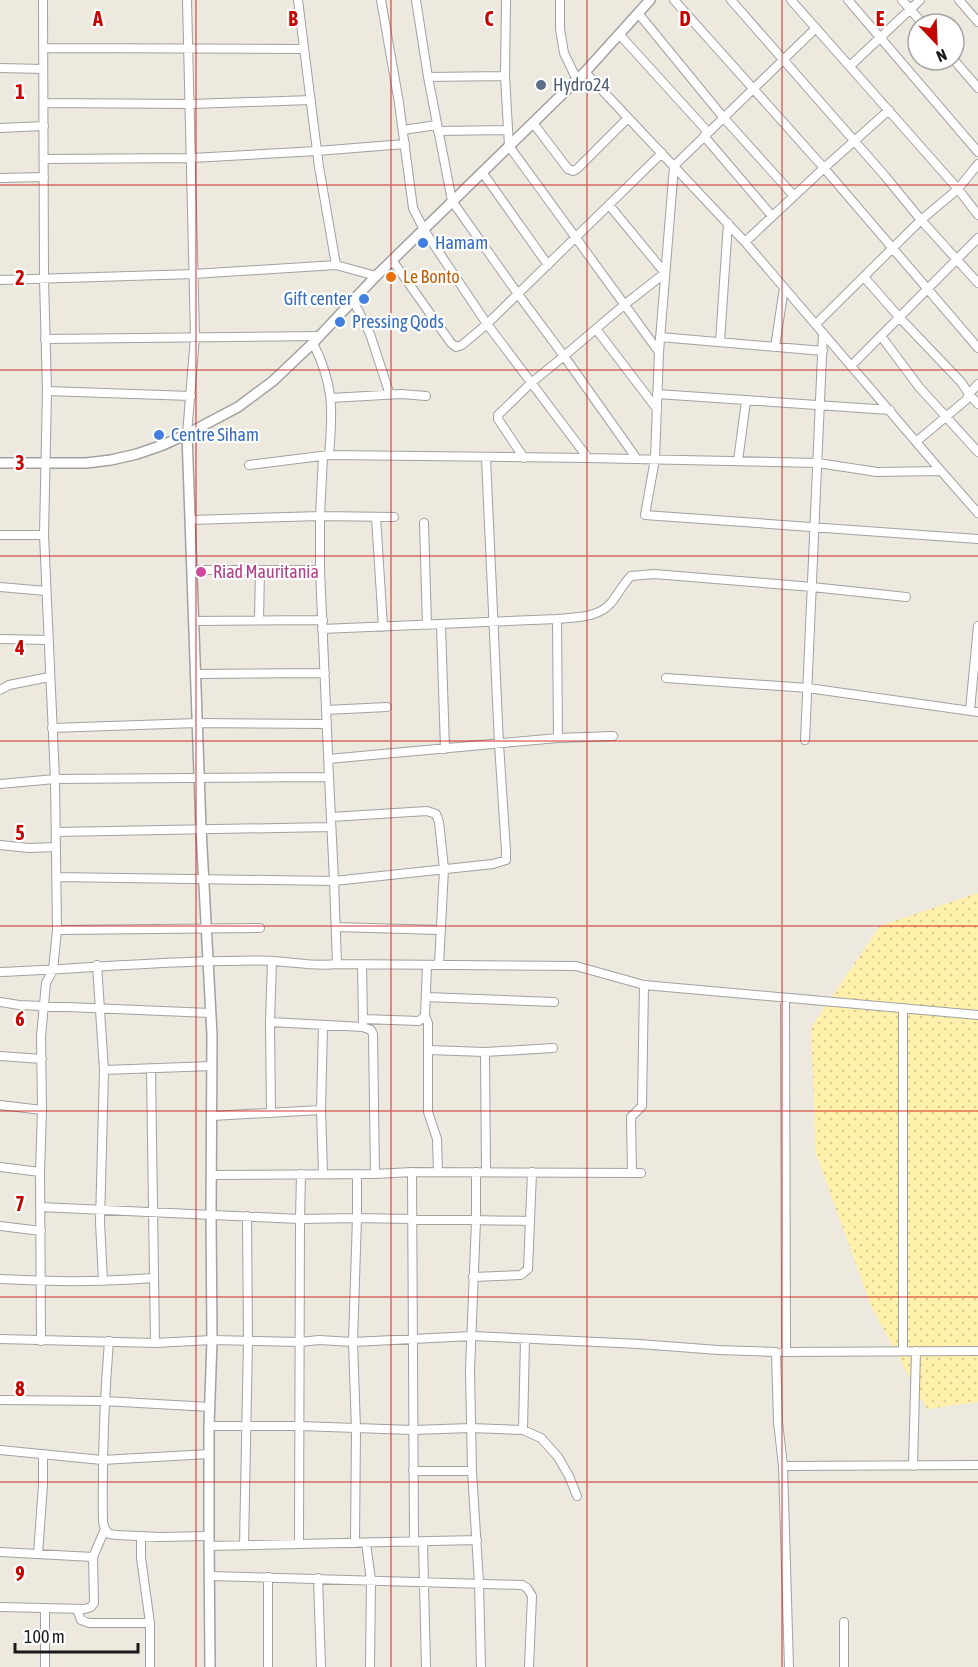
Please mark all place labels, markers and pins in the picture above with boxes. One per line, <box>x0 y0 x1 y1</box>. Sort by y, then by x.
place label: Hydro24 <box>553 74 610 95</box>
marker: Hydro24 <box>534 78 548 92</box>
place label: Hamam <box>435 232 488 253</box>
marker: Hamam <box>416 236 430 250</box>
place label: Le Bonto <box>403 266 460 287</box>
marker: Le Bonto <box>384 270 398 284</box>
place label: Gift center <box>284 288 353 309</box>
marker: Gift center <box>357 292 371 306</box>
place label: Pressing Qods <box>352 311 444 332</box>
marker: Pressing Qods <box>333 315 347 329</box>
place label: Centre Siham <box>171 424 259 445</box>
marker: Centre Siham <box>152 428 166 442</box>
place label: Riad Mauritania <box>213 561 319 582</box>
marker: Riad Mauritania <box>194 565 208 579</box>

